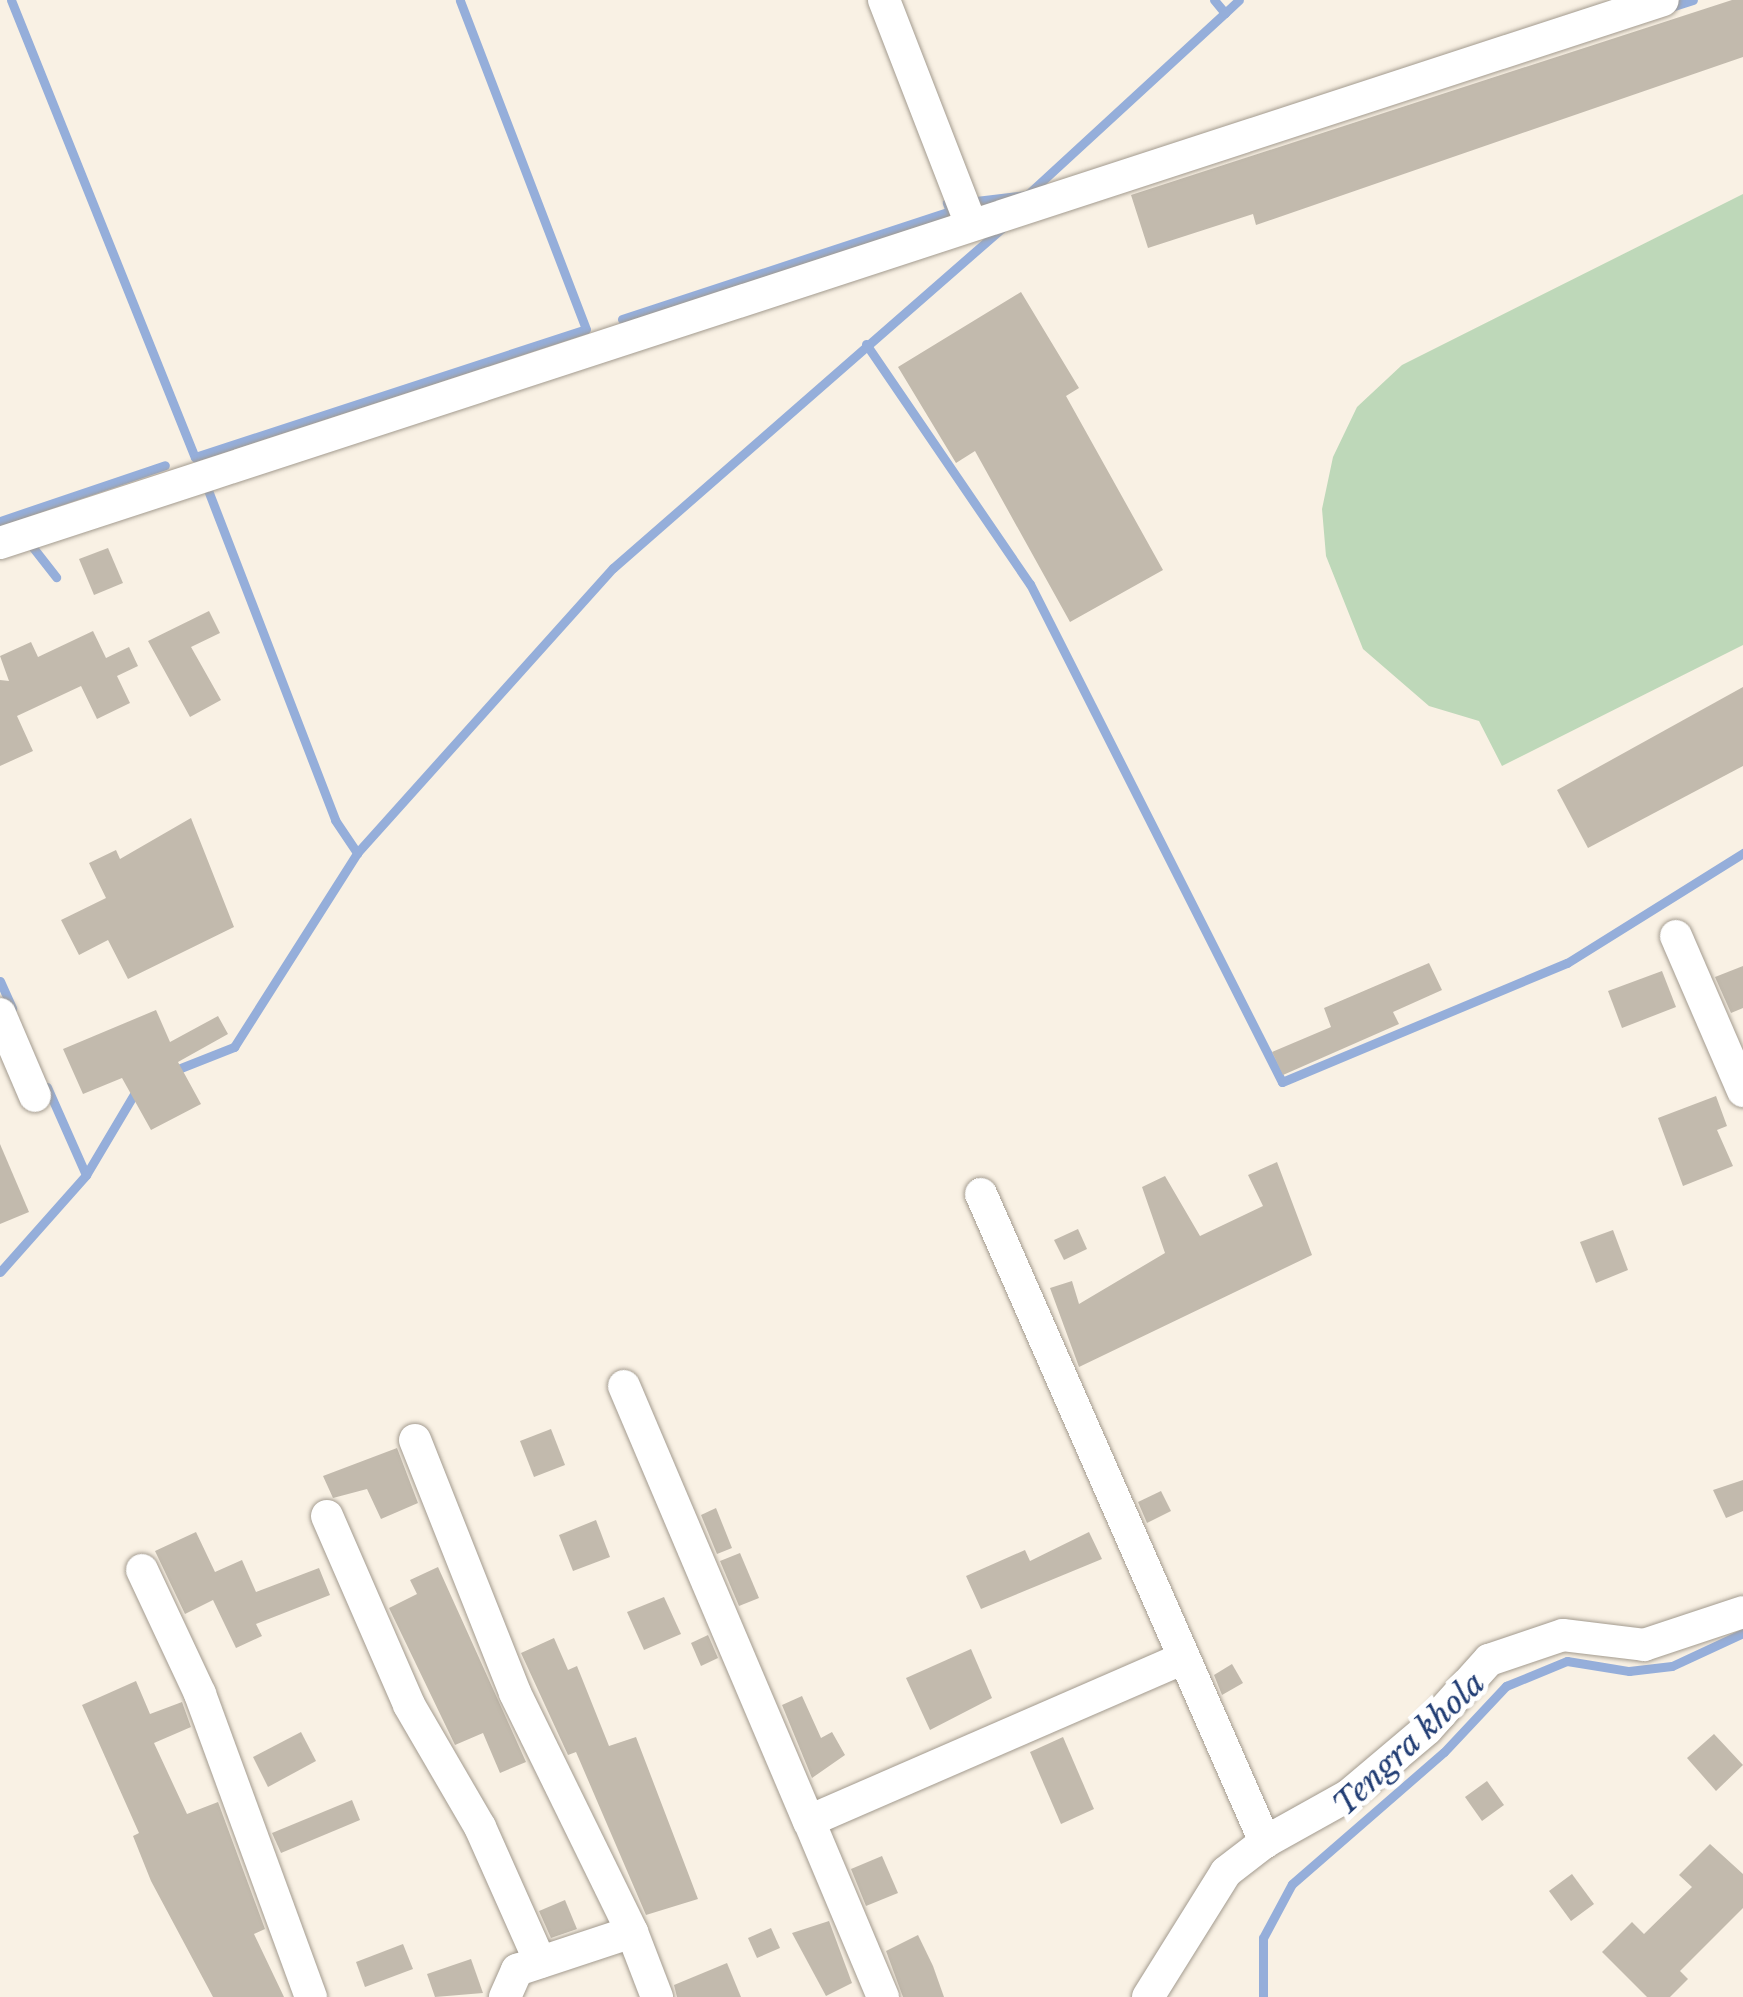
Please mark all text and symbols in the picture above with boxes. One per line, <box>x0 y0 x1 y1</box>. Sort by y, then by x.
water label: Tengra khola <box>1325 1664 1493 1824</box>

